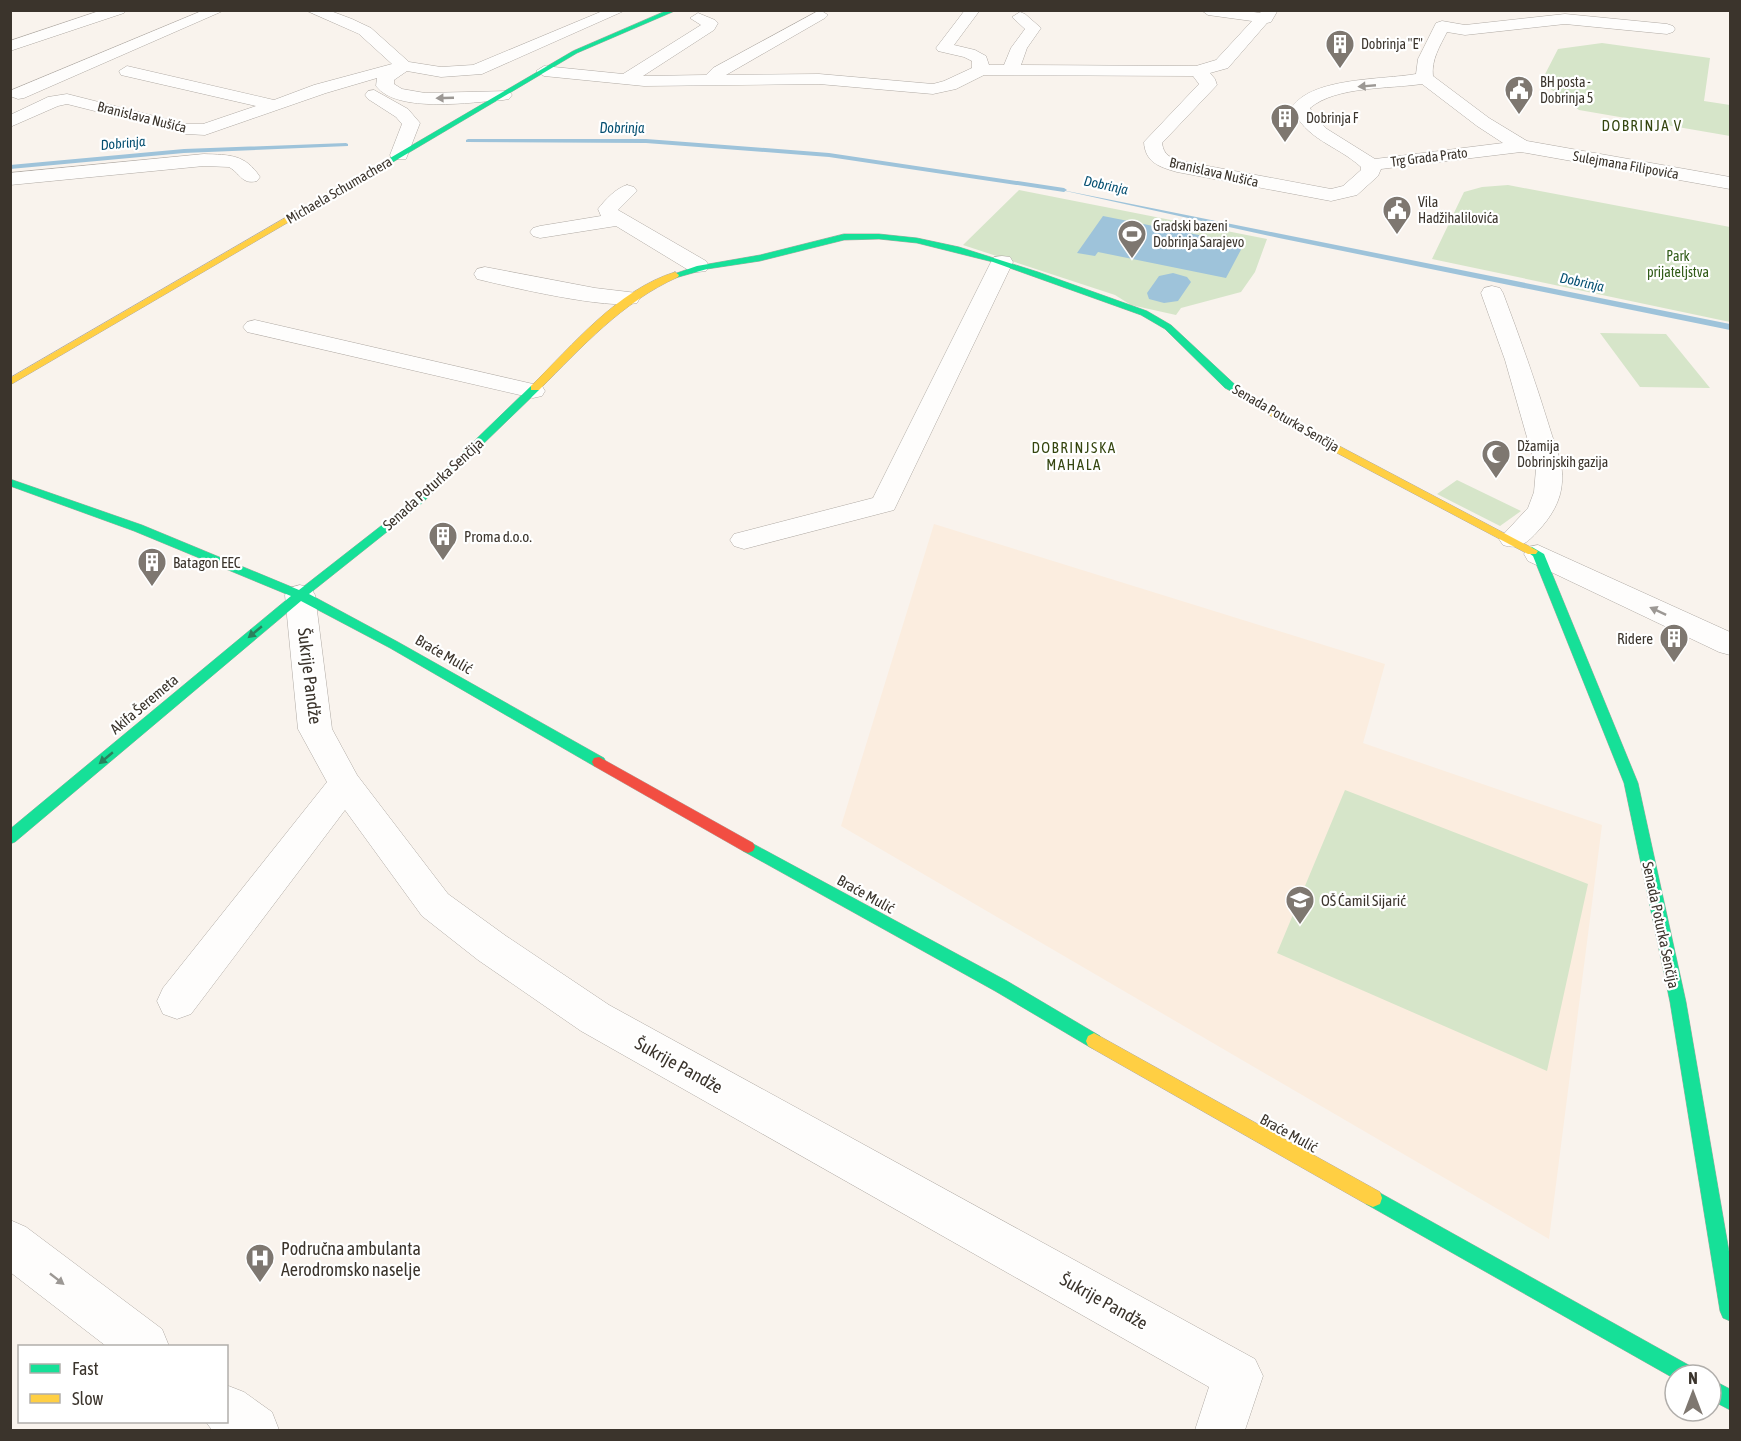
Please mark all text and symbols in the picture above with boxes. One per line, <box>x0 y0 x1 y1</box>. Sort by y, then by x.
building icon: Dobrinja "E" <box>1324 28 1356 70</box>
place label: Dobrinja "E" <box>1361 36 1423 52</box>
public building icon: BH posta - Dobrinja 5 <box>1503 74 1535 116</box>
place label: BH posta - Dobrinja 5 <box>1540 74 1593 106</box>
one-way arrow <box>1358 81 1377 91</box>
one-way arrow <box>435 93 454 102</box>
street label: Branislava Nušića <box>96 98 188 136</box>
building icon: Dobrinja F <box>1269 102 1301 144</box>
place label: Dobrinja F <box>1306 110 1359 126</box>
district label: DOBRINJA V <box>1601 117 1683 134</box>
water label: Dobrinja <box>600 120 645 136</box>
water label: Dobrinja <box>100 133 147 153</box>
street label: Trg Grada Prato <box>1390 144 1468 170</box>
street label: Sulejmana Filipovića <box>1572 148 1680 182</box>
street label: Michaela Schumachera <box>283 153 395 227</box>
street label: Branislava Nušića <box>1168 154 1260 190</box>
water label: Dobrinja <box>1082 173 1130 198</box>
public building icon: Vila Hadžihalilovića <box>1381 194 1413 236</box>
place label: Vila Hadžihalilovića <box>1418 194 1498 226</box>
sports icon: Gradski bazeni Dobrinja Sarajevo <box>1116 218 1148 260</box>
place label: Gradski bazeni Dobrinja Sarajevo <box>1153 218 1244 250</box>
park label: Park prijateljstva <box>1647 248 1709 280</box>
water label: Dobrinja <box>1558 270 1606 295</box>
street label: Senada Poturka Senčija <box>1230 381 1342 455</box>
street label: Senada Poturka Senčija <box>379 434 487 534</box>
mosque icon: Džamija Dobrinjskih gazija <box>1480 438 1512 480</box>
place label: Džamija Dobrinjskih gazija <box>1517 438 1608 470</box>
district label: DOBRINJSKA MAHALA <box>1031 439 1117 473</box>
building icon: Proma d.o.o. <box>427 520 459 562</box>
place label: Proma d.o.o. <box>464 528 532 545</box>
building icon: Batagon EEC <box>136 546 168 588</box>
place label: Batagon EEC <box>173 554 241 571</box>
one-way arrow <box>1650 607 1667 616</box>
building icon: Ridere <box>1658 622 1690 664</box>
one-way arrow <box>248 626 263 638</box>
street label: Šukrije Pandže <box>294 627 326 725</box>
place label: Ridere <box>1617 630 1653 647</box>
street label: Braće Mulić <box>413 631 476 677</box>
street label: Akifa Šeremeta <box>107 671 181 737</box>
one-way arrow <box>98 751 114 764</box>
street label: Senada Poturka Senčija <box>1639 860 1683 990</box>
street label: Braće Mulić <box>834 871 898 917</box>
school or university icon: OŠ Ćamil Sijarić <box>1284 884 1316 926</box>
place label: OŠ Ćamil Sijarić <box>1321 892 1406 909</box>
street label: Šukrije Pandže <box>632 1032 726 1098</box>
street label: Braće Mulić <box>1257 1110 1321 1156</box>
place label: Područna ambulanta Aerodromsko naselje <box>281 1238 421 1280</box>
hospital icon: Područna ambulanta Aerodromsko naselje <box>244 1242 276 1284</box>
street label: Šukrije Pandže <box>1057 1268 1151 1334</box>
one-way arrow <box>49 1272 65 1285</box>
legend <box>18 1345 228 1423</box>
text: Fast <box>72 1358 99 1379</box>
north arrow <box>1663 1363 1723 1423</box>
text: N <box>1688 1369 1698 1387</box>
text: Slow <box>72 1388 103 1409</box>

